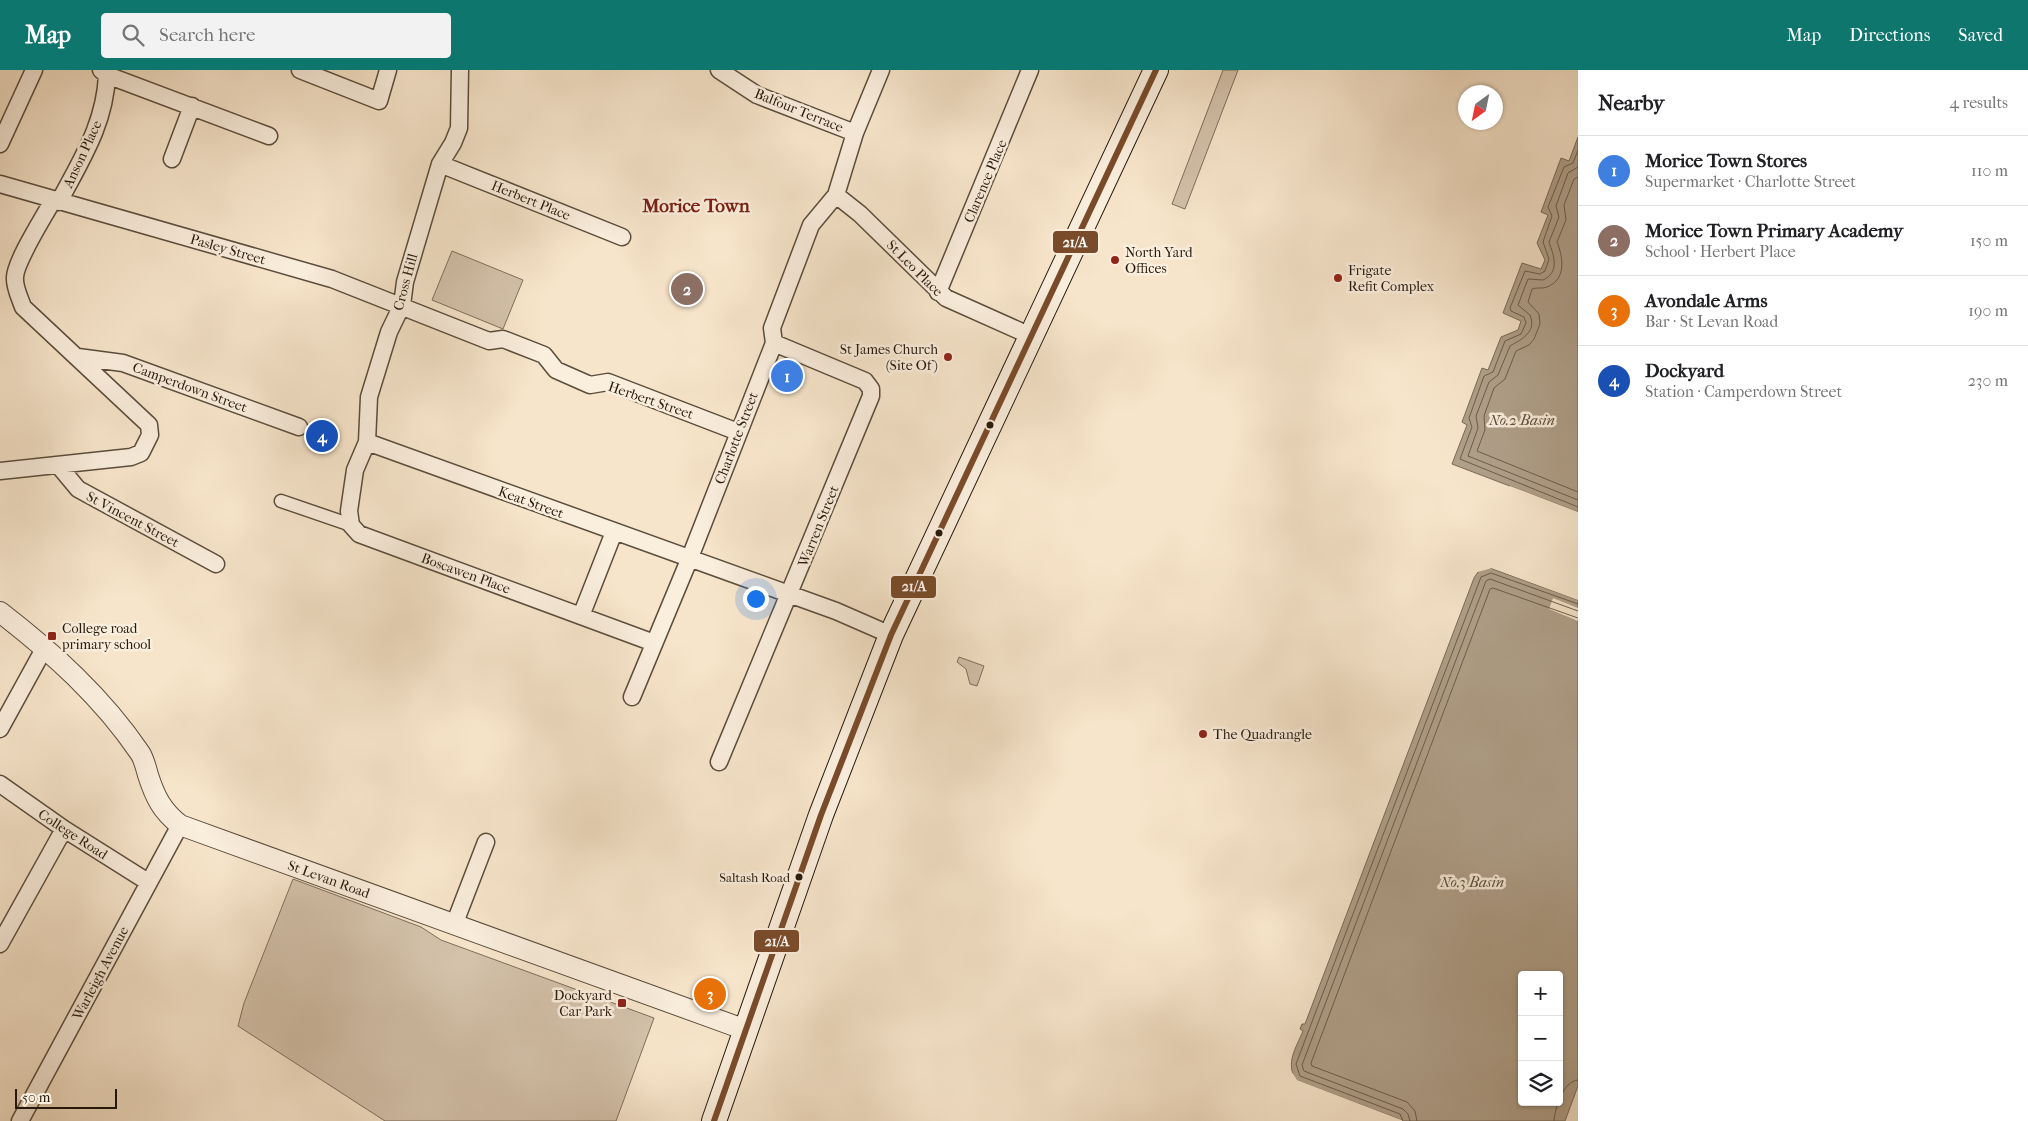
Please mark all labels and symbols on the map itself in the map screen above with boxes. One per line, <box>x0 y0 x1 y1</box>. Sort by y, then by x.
street label: Balfour Terrace <box>752 85 846 136</box>
north arrow <box>1458 85 1503 130</box>
street label: Anson Place <box>59 118 105 192</box>
street label: Clarence Place <box>960 137 1011 225</box>
street label: Herbert Place <box>489 177 573 224</box>
district label: Morice Town <box>641 195 751 217</box>
line badge: 21/A <box>1052 230 1099 254</box>
street label: Pasley Street <box>188 231 268 268</box>
text: 21/A <box>1063 234 1088 251</box>
street label: St Leo Place <box>883 237 946 300</box>
place label: North Yard Offices <box>1125 244 1193 277</box>
street label: Cross Hill <box>390 251 421 313</box>
marker: North Yard Offices <box>1109 254 1121 266</box>
place label: Frigate Refit Complex <box>1348 262 1435 295</box>
pin: 2 <box>671 270 703 308</box>
marker: Frigate Refit Complex <box>1332 272 1344 284</box>
place label: St James Church (Site Of) <box>840 341 938 374</box>
marker: St James Church (Site Of) <box>942 351 954 363</box>
pin: 1 <box>771 357 803 395</box>
street label: Camperdown Street <box>130 359 249 416</box>
street label: Herbert Street <box>606 378 696 423</box>
street label: Charlotte Street <box>711 390 762 487</box>
water label: No.2 Basin <box>1488 411 1555 429</box>
pin: 4 <box>306 417 338 455</box>
unlabelled marker <box>985 420 995 430</box>
street label: Keat Street <box>496 483 566 522</box>
street label: Warren Street <box>794 483 842 570</box>
street label: St Vincent Street <box>83 488 182 551</box>
unlabelled marker <box>934 528 944 538</box>
street label: Boscawen Place <box>419 549 513 598</box>
line badge: 21/A <box>890 575 937 599</box>
text: 21/A <box>902 578 927 595</box>
your location <box>743 586 769 612</box>
place label: College road primary school <box>61 620 151 653</box>
marker: College road primary school <box>46 630 58 642</box>
place label: The Quadrangle <box>1213 726 1312 743</box>
marker: The Quadrangle <box>1197 728 1209 740</box>
street label: College Road <box>35 806 111 863</box>
street label: St Levan Road <box>285 857 373 902</box>
place label: Saltash Road <box>719 870 791 885</box>
marker: Saltash Road <box>794 872 804 882</box>
water label: No.3 Basin <box>1439 873 1504 891</box>
street label: Warleigh Avenue <box>68 924 132 1024</box>
line badge: 21/A <box>753 929 800 953</box>
text: 21/A <box>765 933 790 950</box>
pin: 3 <box>694 975 726 1013</box>
place label: Dockyard Car Park <box>554 987 613 1020</box>
marker: Dockyard Car Park <box>616 997 628 1009</box>
scale bar <box>15 1086 118 1109</box>

